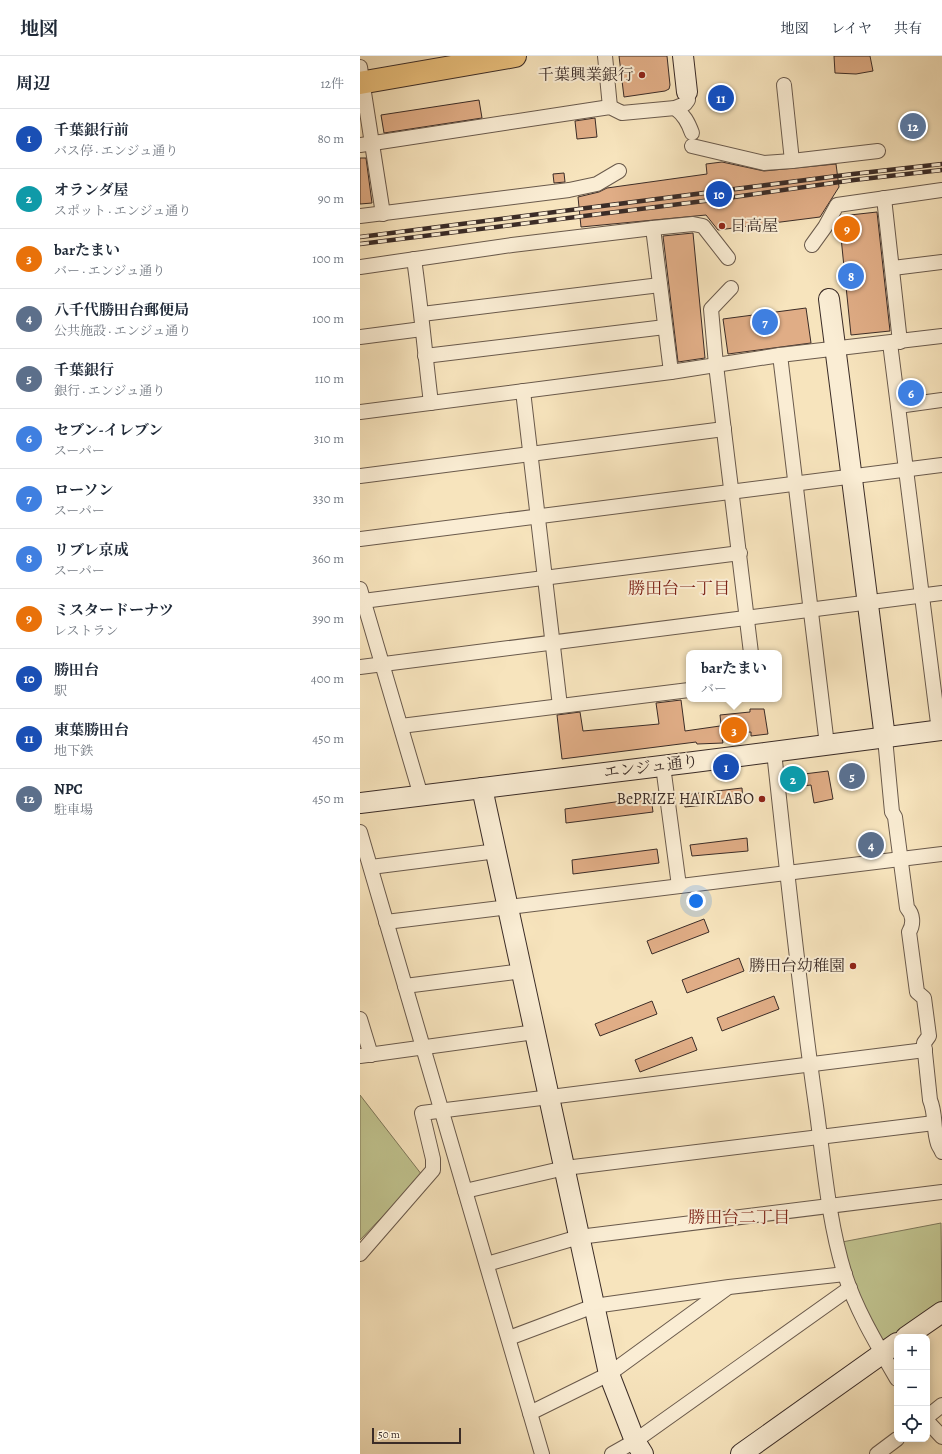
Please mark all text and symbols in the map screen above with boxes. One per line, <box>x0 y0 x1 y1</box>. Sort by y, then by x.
text: 地図 <box>20 16 58 42</box>
text: 地図 <box>781 19 809 38</box>
text: レイヤ <box>831 19 872 38</box>
text: 共有 <box>894 19 922 38</box>
place label: 千葉興業銀行 <box>538 64 634 86</box>
marker: 千葉興業銀行 <box>637 70 647 80</box>
text: 周辺 <box>16 72 50 95</box>
text: 12件 <box>320 75 344 92</box>
pin: 11 <box>708 83 734 113</box>
pin: 12 <box>900 111 926 141</box>
text: 千葉銀行前 <box>54 120 129 140</box>
text: 1 <box>27 130 31 147</box>
text: 80 m <box>317 130 344 147</box>
text: バス停 · エンジュ通り <box>54 142 178 159</box>
pin: 10 <box>706 179 732 209</box>
text: オランダ屋 <box>54 180 128 200</box>
text: 2 <box>26 190 32 207</box>
text: 90 m <box>318 190 344 207</box>
text: スポット · エンジュ通り <box>54 202 191 219</box>
pin: 9 <box>834 214 860 244</box>
place label: 日高屋 <box>730 215 778 237</box>
marker: 日高屋 <box>717 221 727 231</box>
text: barたまい <box>54 240 120 260</box>
text: 3 <box>26 250 32 267</box>
text: 100 m <box>312 250 344 267</box>
pin: 8 <box>838 261 864 291</box>
text: バー · エンジュ通り <box>54 262 165 279</box>
text: 八千代勝田台郵便局 <box>54 300 189 320</box>
pin: 7 <box>752 307 778 337</box>
text: 4 <box>26 310 32 327</box>
text: 100 m <box>312 310 344 327</box>
text: 公共施設 · エンジュ通り <box>54 322 191 339</box>
text: 千葉銀行 <box>54 360 114 380</box>
text: 5 <box>26 370 32 387</box>
text: 110 m <box>315 370 344 387</box>
pin: 6 <box>898 378 924 408</box>
text: 銀行 · エンジュ通り <box>54 382 165 399</box>
text: セブン-イレブン <box>54 420 163 440</box>
text: 6 <box>26 430 32 447</box>
text: 310 m <box>314 430 344 447</box>
text: スーパー <box>54 442 105 459</box>
text: ローソン <box>54 480 113 500</box>
text: 7 <box>26 490 32 507</box>
text: 330 m <box>313 490 344 507</box>
text: スーパー <box>54 502 105 519</box>
text: リブレ京成 <box>54 540 128 560</box>
text: 8 <box>26 550 32 567</box>
text: 360 m <box>312 550 344 567</box>
text: スーパー <box>54 562 105 579</box>
district label: 勝田台一丁目 <box>628 577 730 600</box>
text: ミスタードーナツ <box>54 600 174 620</box>
text: 9 <box>26 610 32 627</box>
text: 390 m <box>312 610 344 627</box>
text: レストラン <box>54 622 119 639</box>
popup <box>686 650 782 702</box>
text: barたまい <box>701 658 767 678</box>
text: 勝田台 <box>54 660 99 680</box>
text: 10 <box>23 670 35 687</box>
text: 400 m <box>311 670 344 687</box>
text: バー <box>701 680 727 697</box>
text: 駅 <box>54 682 67 699</box>
pin: 3 <box>721 715 747 745</box>
text: 東葉勝田台 <box>54 720 129 740</box>
text: 11 <box>24 730 34 747</box>
text: 450 m <box>312 730 344 747</box>
text: 地下鉄 <box>54 742 93 759</box>
street label: エンジュ通り <box>602 750 700 784</box>
pin: 1 <box>713 752 739 782</box>
pin: 5 <box>839 761 865 791</box>
pin: 2 <box>780 764 806 794</box>
text: NPC <box>54 779 83 799</box>
place label: BePRIZE HAIRLABO <box>617 788 754 810</box>
text: 12 <box>24 790 34 807</box>
text: 450 m <box>312 790 344 807</box>
marker: BePRIZE HAIRLABO <box>757 794 767 804</box>
text: 駐車場 <box>54 801 93 818</box>
pin: 4 <box>858 830 884 860</box>
your location <box>686 891 706 911</box>
place label: 勝田台幼稚園 <box>749 955 845 977</box>
marker: 勝田台幼稚園 <box>848 961 858 971</box>
district label: 勝田台二丁目 <box>688 1206 790 1229</box>
map controls <box>894 1334 930 1442</box>
button: + <box>894 1334 930 1370</box>
button: − <box>894 1370 930 1406</box>
button: locate <box>894 1406 930 1442</box>
scale bar <box>372 1426 461 1445</box>
text: 50 m <box>378 1427 400 1442</box>

